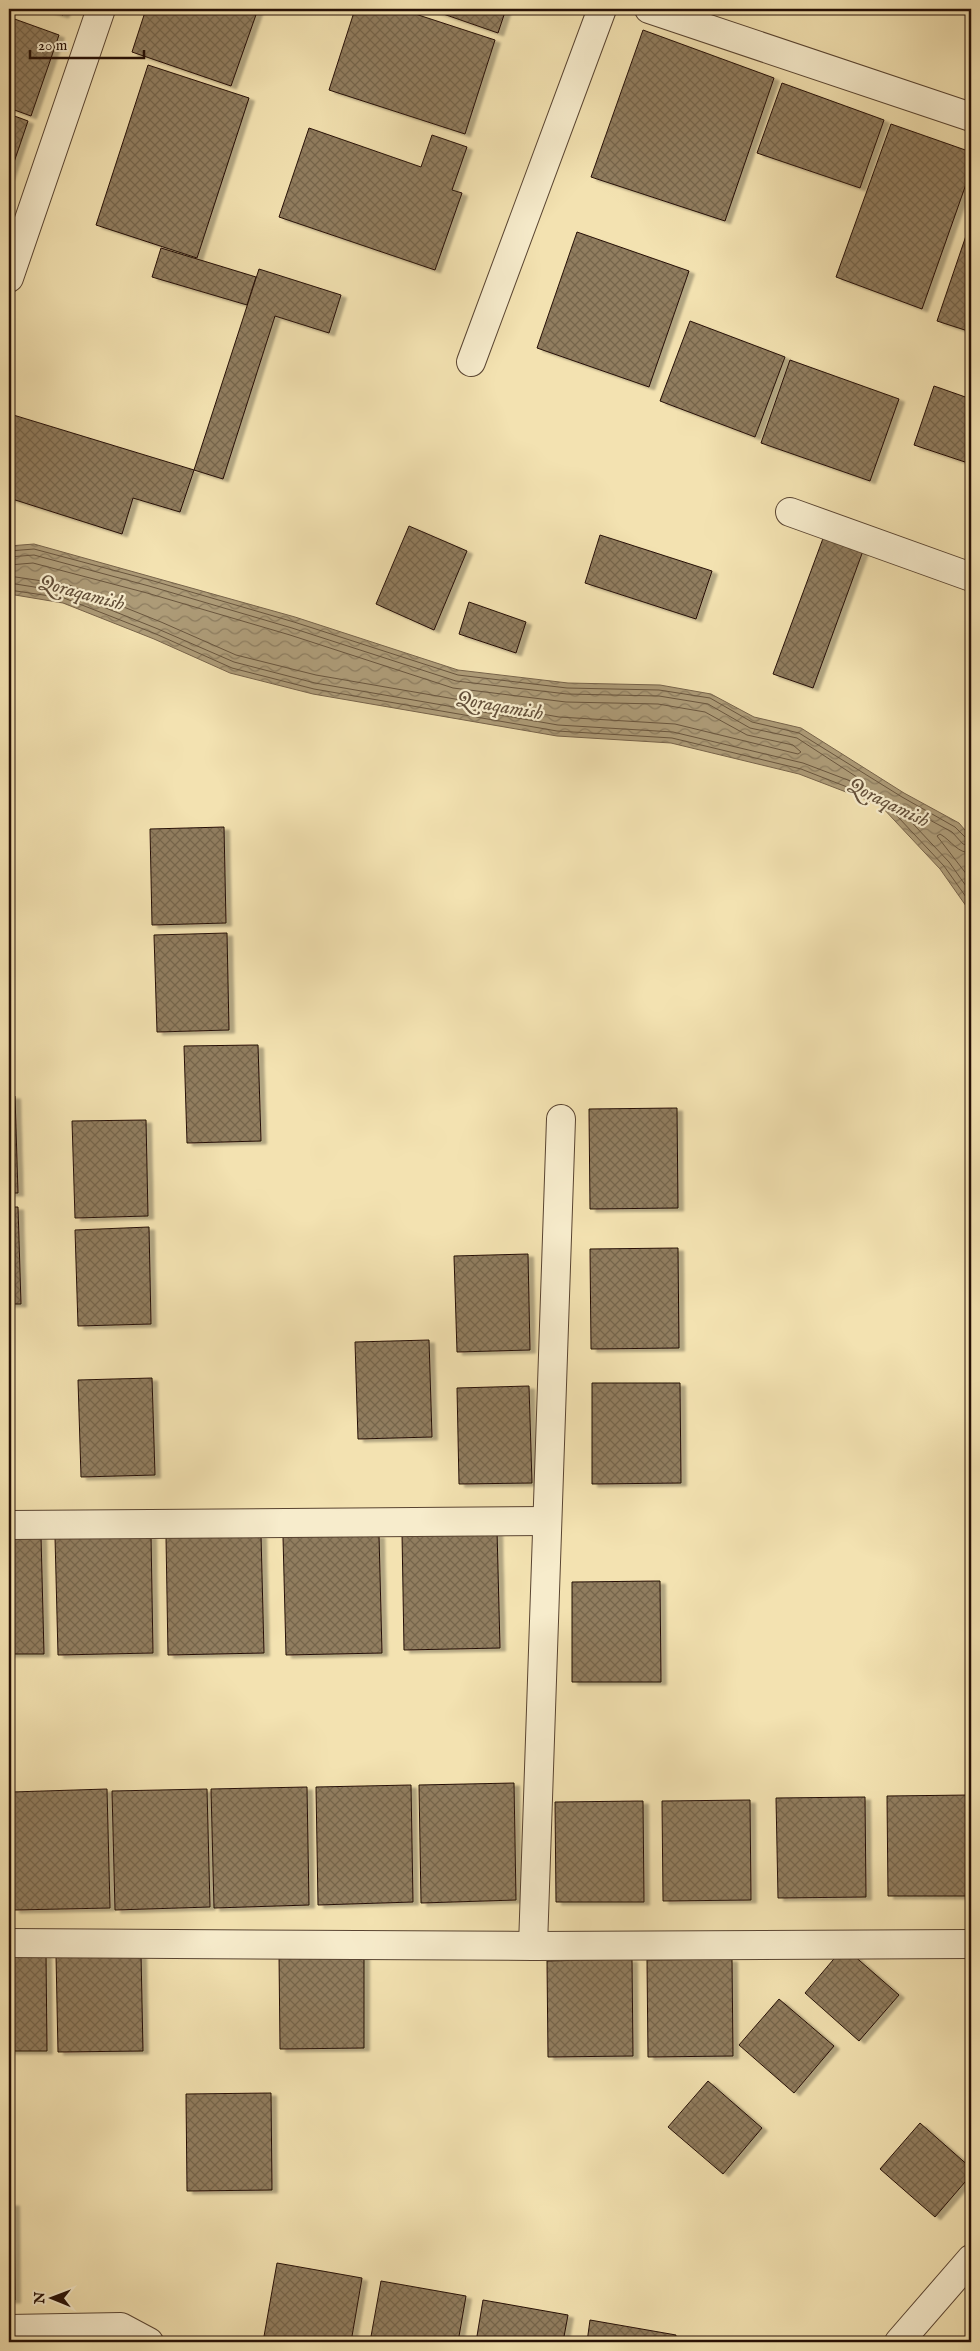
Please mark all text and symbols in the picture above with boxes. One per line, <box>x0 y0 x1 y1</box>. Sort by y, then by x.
scale bar <box>30 28 144 60</box>
text: 20 m <box>38 36 68 55</box>
water label: Qoraqamish <box>36 570 128 618</box>
water label: Qoraqamish <box>454 687 546 727</box>
water label: Qoraqamish <box>843 773 934 835</box>
north arrow <box>28 2274 78 2324</box>
text: N <box>31 2292 49 2305</box>

